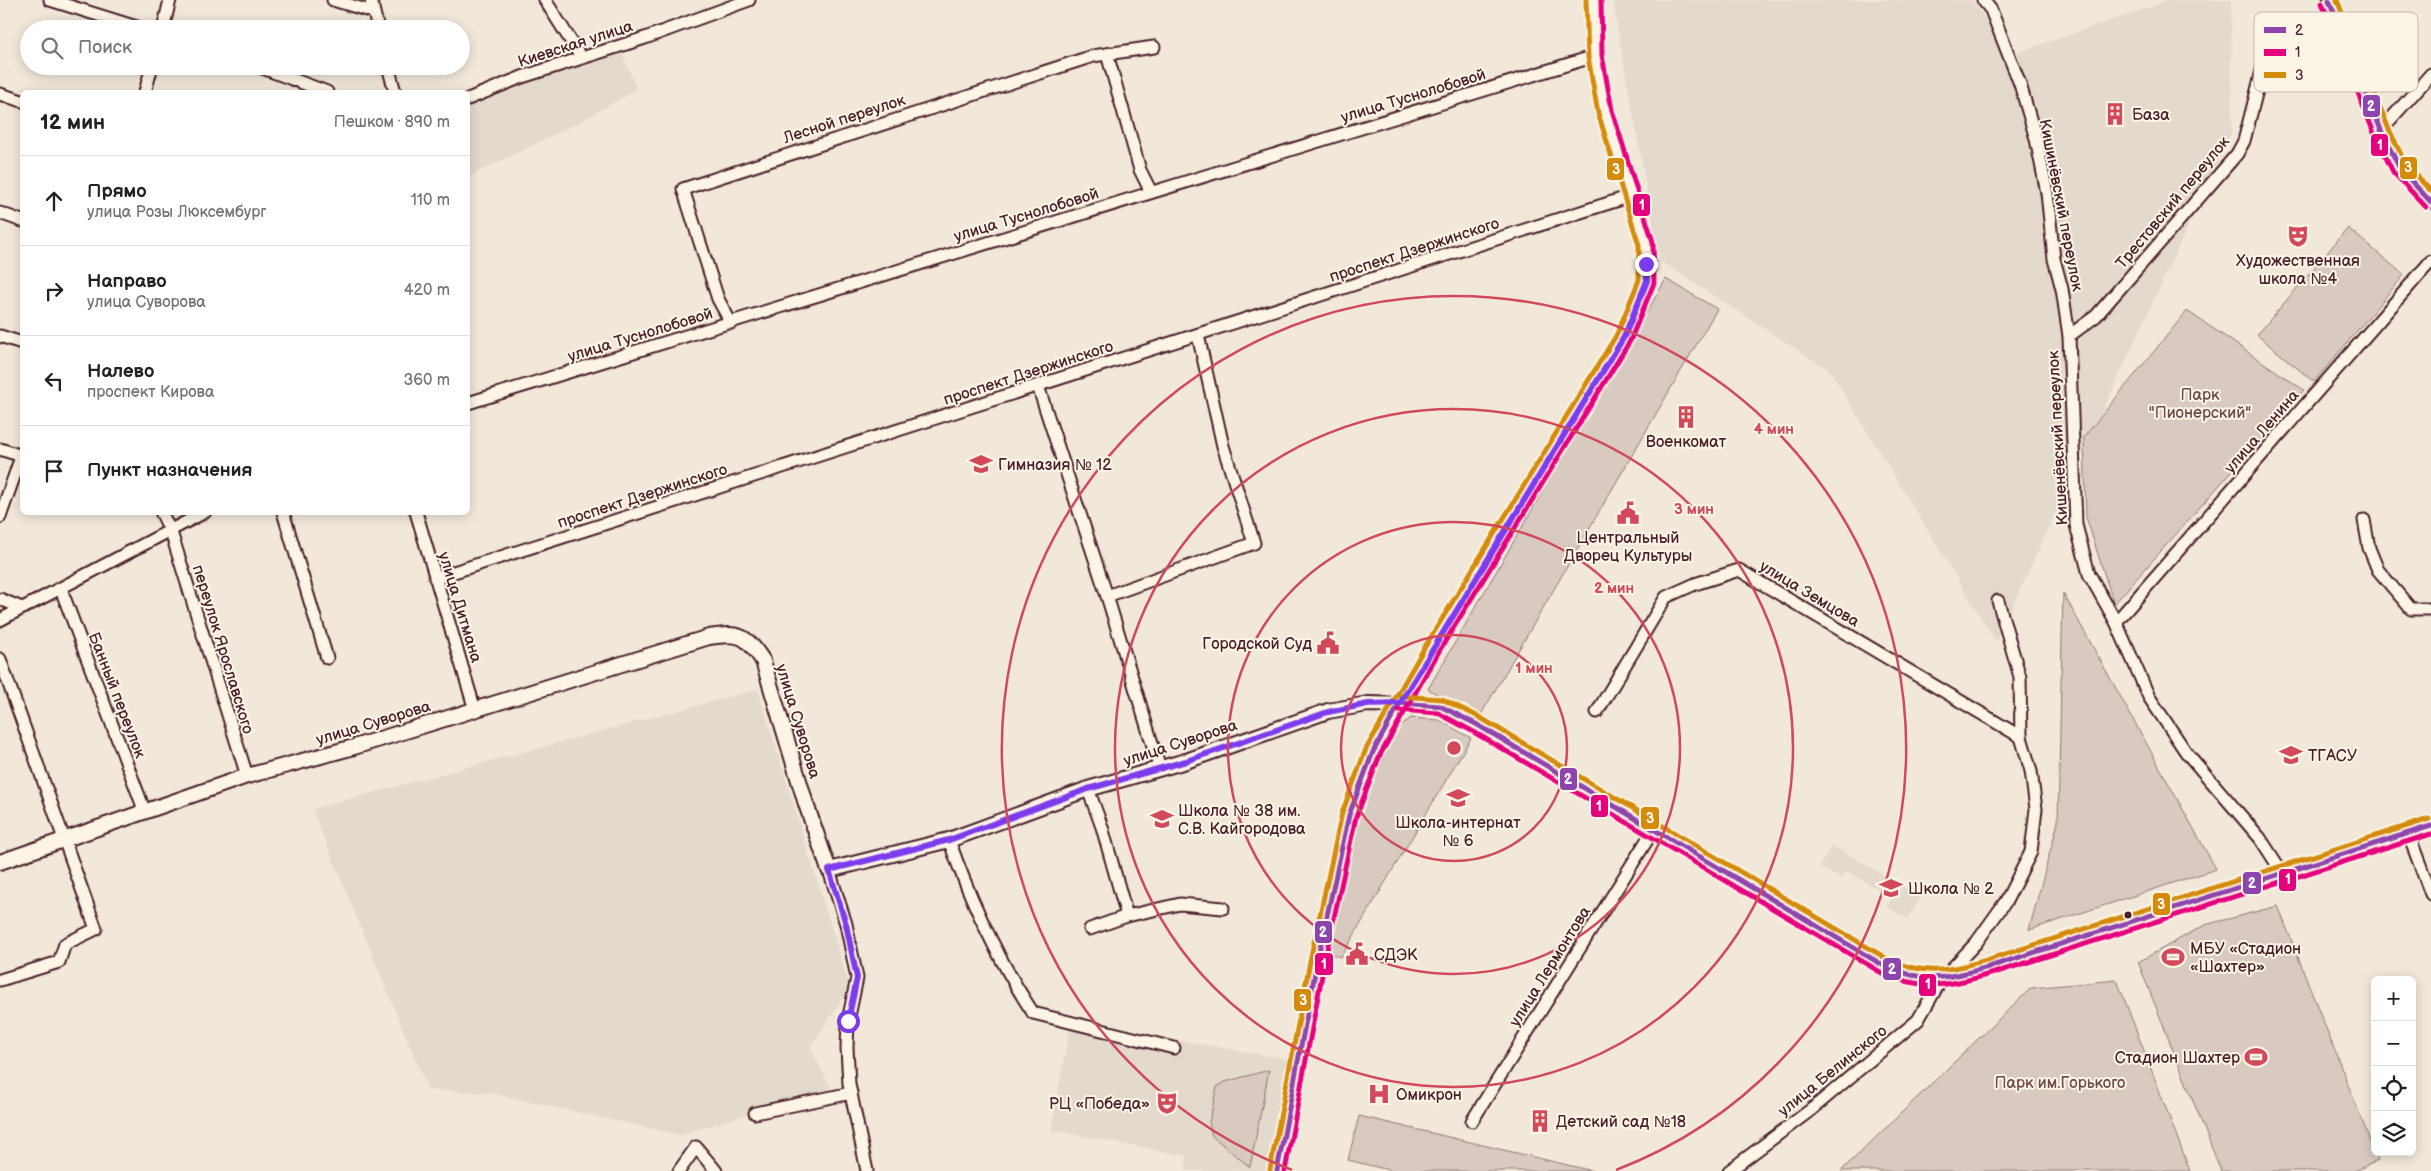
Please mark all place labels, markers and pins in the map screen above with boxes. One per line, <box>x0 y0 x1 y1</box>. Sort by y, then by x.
building icon: База <box>2102 101 2128 127</box>
place label: База <box>2132 106 2170 125</box>
theatre icon: Художественная школа №4 <box>2285 223 2311 249</box>
place label: Художественная школа №4 <box>2236 252 2360 289</box>
building icon: Военкомат <box>1673 404 1699 430</box>
place label: Военкомат <box>1646 433 1727 452</box>
school or university icon: Гимназия № 12 <box>968 451 994 477</box>
place label: Гимназия № 12 <box>998 456 1112 475</box>
public building icon: Центральный Дворец Культуры <box>1615 500 1641 526</box>
place label: Центральный Дворец Культуры <box>1564 529 1692 566</box>
public building icon: Городской Суд <box>1315 630 1341 656</box>
place label: Городской Суд <box>1202 635 1312 654</box>
centre of rings <box>1445 739 1463 757</box>
school or university icon: ТГАСУ <box>2278 742 2304 768</box>
place label: ТГАСУ <box>2308 747 2357 766</box>
school or university icon: Школа-интернат № 6 <box>1445 785 1471 811</box>
place label: Школа № 38 им. С.В. Кайгородова <box>1178 802 1306 839</box>
school or university icon: Школа № 38 им. С.В. Кайгородова <box>1149 806 1175 832</box>
place label: Школа-интернат № 6 <box>1395 814 1521 851</box>
school or university icon: Школа № 2 <box>1878 875 1904 901</box>
place label: Школа № 2 <box>1908 880 1994 899</box>
unlabelled marker <box>2123 910 2133 920</box>
place label: МБУ «Стадион «Шахтер» <box>2190 940 2301 977</box>
public building icon: СДЭК <box>1344 941 1370 967</box>
sports icon: МБУ «Стадион «Шахтер» <box>2160 944 2186 970</box>
place label: СДЭК <box>1374 946 1418 965</box>
sports icon: Стадион Шахтер <box>2243 1044 2269 1070</box>
place label: Стадион Шахтер <box>2115 1049 2240 1068</box>
hospital icon: Омикрон <box>1366 1081 1392 1107</box>
place label: Омикрон <box>1396 1086 1462 1105</box>
theatre icon: РЦ «Победа» <box>1154 1090 1180 1116</box>
place label: РЦ «Победа» <box>1049 1095 1150 1114</box>
building icon: Детский сад №18 <box>1527 1108 1553 1134</box>
place label: Детский сад №18 <box>1556 1113 1686 1132</box>

